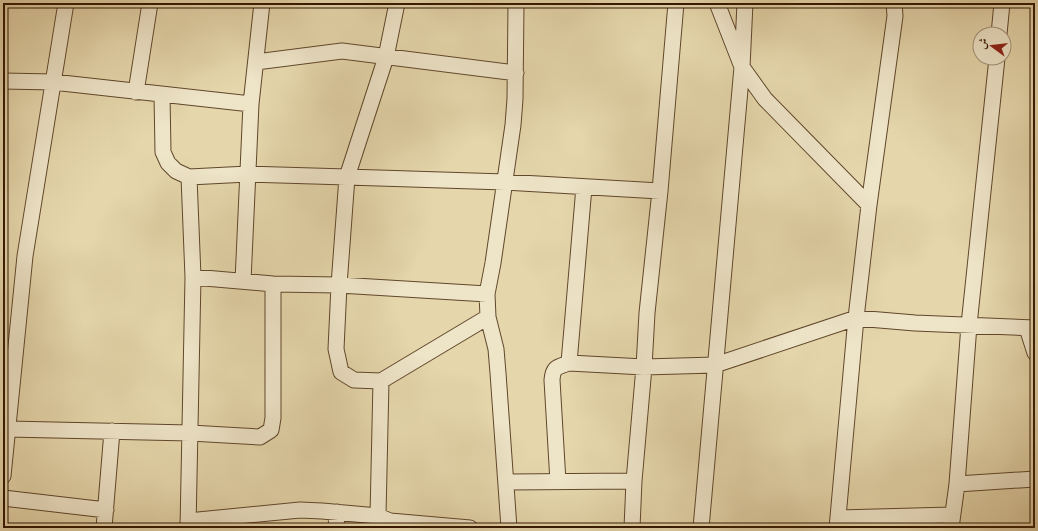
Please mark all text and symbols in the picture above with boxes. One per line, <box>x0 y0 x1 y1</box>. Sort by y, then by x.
north arrow <box>972 26 1012 66</box>
text: ش <box>974 36 992 51</box>

